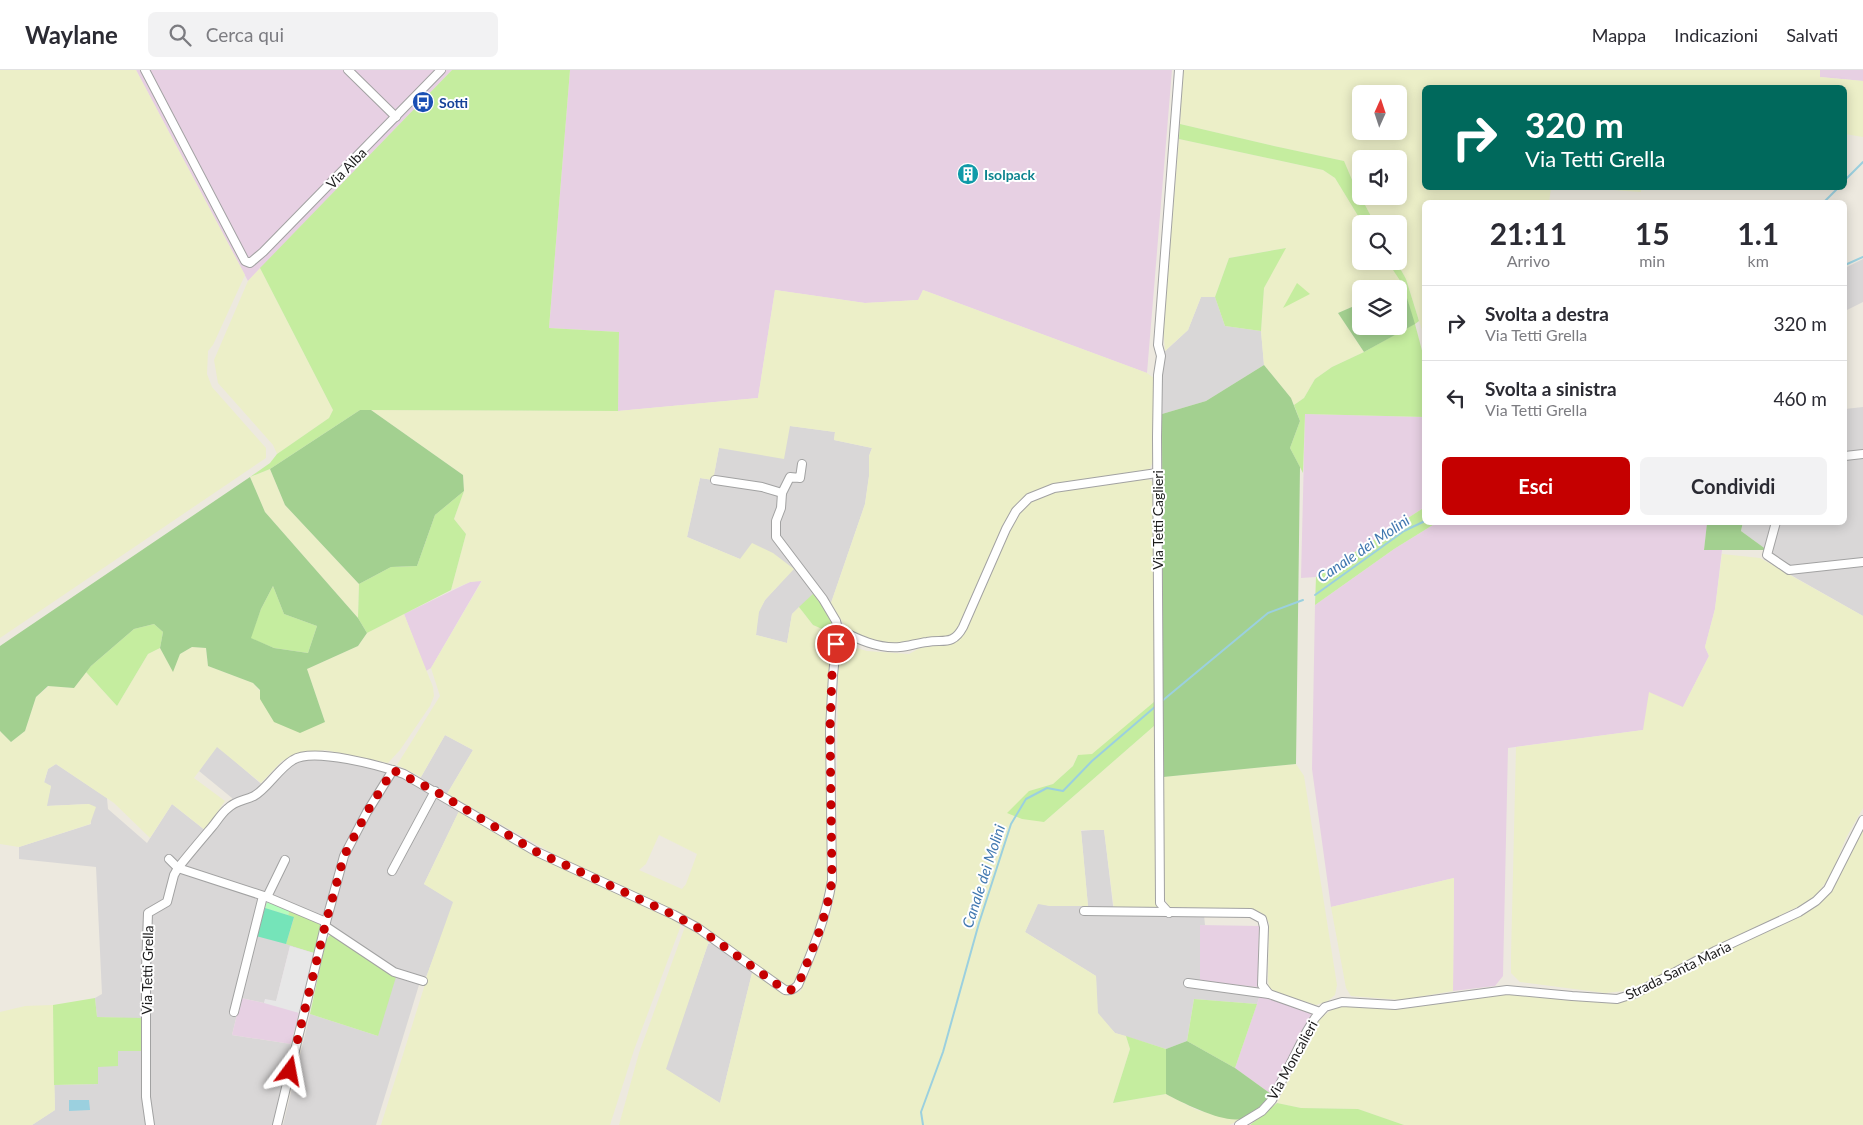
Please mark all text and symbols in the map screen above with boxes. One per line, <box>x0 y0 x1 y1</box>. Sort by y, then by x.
search box <box>148 12 498 57</box>
text: Waylane <box>25 20 118 49</box>
icon: search <box>166 21 194 49</box>
text: Cerca qui <box>206 23 284 46</box>
text: Mappa <box>1592 24 1646 46</box>
text: Indicazioni <box>1674 24 1758 46</box>
text: Salvati <box>1786 24 1838 46</box>
north arrow <box>1352 85 1408 140</box>
map controls <box>1352 85 1407 335</box>
bus stop icon: Sotti <box>411 90 435 114</box>
place label: Sotti <box>439 94 468 111</box>
text: 320 m <box>1525 103 1624 145</box>
icon: right <box>1442 105 1507 170</box>
street label: Via Alba <box>322 144 370 192</box>
text: Via Tetti Grella <box>1525 145 1665 172</box>
button: sound <box>1352 150 1407 205</box>
building icon: Isolpack <box>956 162 980 186</box>
place label: Isolpack <box>984 166 1035 183</box>
button: search <box>1352 215 1407 270</box>
text: 21:11 <box>1490 215 1567 251</box>
text: 15 <box>1635 215 1670 251</box>
text: 1.1 <box>1737 215 1779 251</box>
text: Arrivo <box>1507 251 1550 270</box>
text: min <box>1639 251 1665 270</box>
text: km <box>1748 251 1769 270</box>
button: layers <box>1352 280 1407 335</box>
text: Svolta a destra <box>1485 302 1609 325</box>
icon: right <box>1442 309 1470 337</box>
text: 320 m <box>1773 312 1827 335</box>
text: Via Tetti Grella <box>1485 325 1587 344</box>
text: Svolta a sinistra <box>1485 377 1617 400</box>
icon: left <box>1442 384 1470 412</box>
text: 460 m <box>1773 387 1827 410</box>
text: Via Tetti Grella <box>1485 400 1587 419</box>
button: Esci <box>1442 457 1630 515</box>
button: Condividi <box>1640 457 1827 515</box>
street label: Via Tetti Caglieri <box>1149 470 1166 570</box>
water label: Canale dei Molini <box>1313 510 1413 585</box>
pin <box>815 623 857 665</box>
icon: arrive <box>822 630 850 658</box>
water label: Canale dei Molini <box>958 822 1008 930</box>
street label: Via Tetti Grella <box>138 925 156 1015</box>
street label: Strada Santa Maria <box>1622 937 1734 1003</box>
street label: Via Moncalieri <box>1263 1017 1321 1103</box>
position arrow <box>263 1044 315 1096</box>

